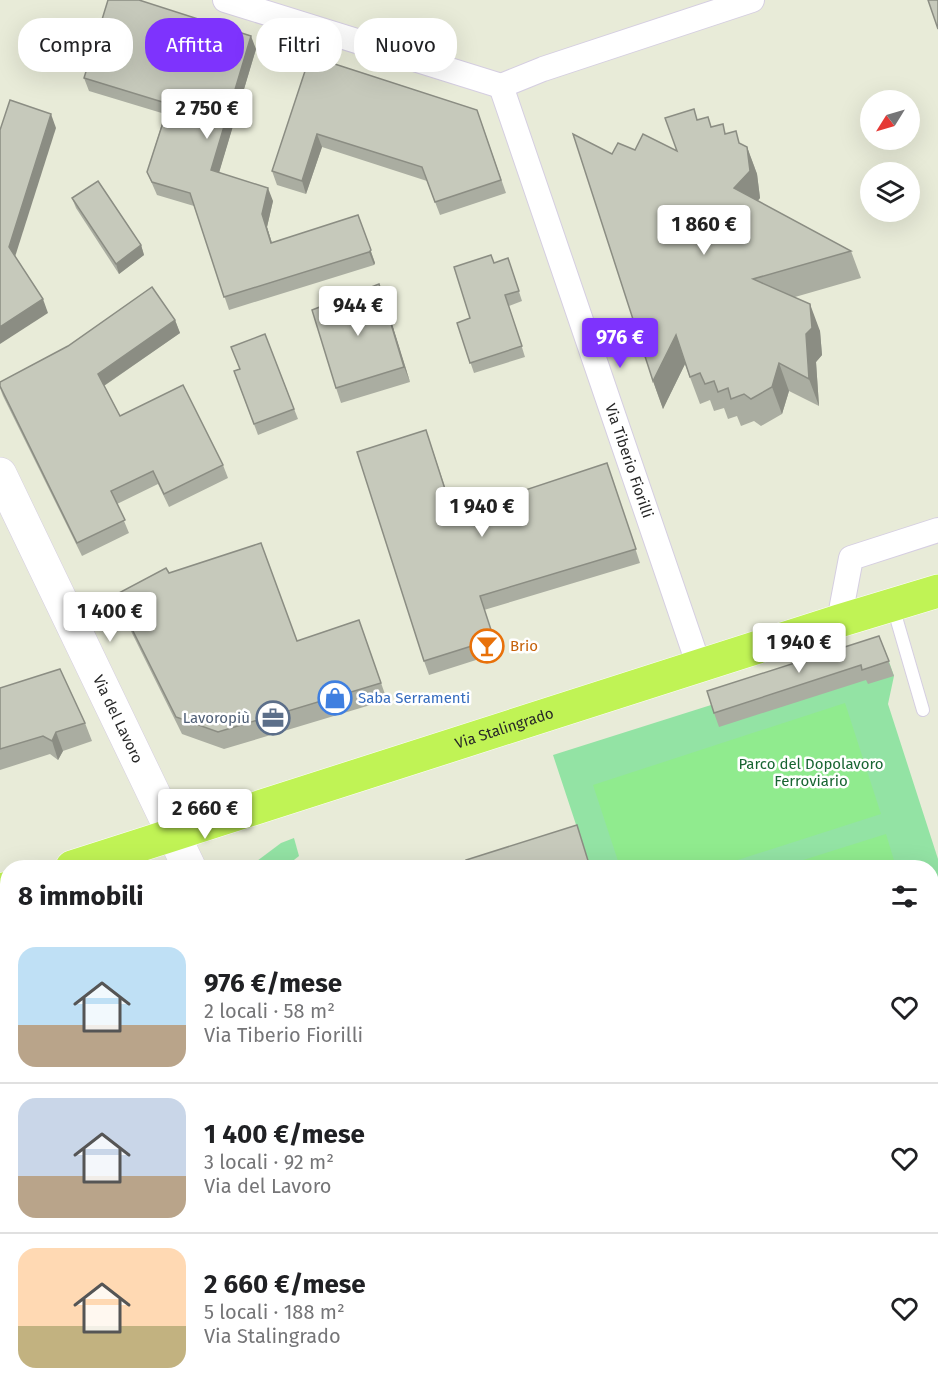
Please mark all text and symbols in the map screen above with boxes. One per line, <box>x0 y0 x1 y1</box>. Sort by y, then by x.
chip: Compra <box>18 18 133 72</box>
chip: Affitta <box>145 18 244 72</box>
chip: Filtri <box>256 18 342 72</box>
chip: Nuovo <box>354 18 457 72</box>
pin: 2 750 € <box>152 89 262 140</box>
north arrow <box>860 90 920 150</box>
map controls <box>860 90 920 222</box>
text: 2 750 € <box>175 96 239 120</box>
button: layers <box>860 162 920 222</box>
pin: 1 860 € <box>649 205 759 256</box>
text: 1 860 € <box>671 212 737 236</box>
pin: 944 € <box>316 286 400 337</box>
text: 944 € <box>333 293 383 317</box>
pin: 976 € <box>578 318 662 369</box>
text: 976 € <box>596 325 644 349</box>
street label: Via Tiberio Fiorilli <box>601 401 657 520</box>
pin: 1 940 € <box>427 487 537 538</box>
text: 1 940 € <box>450 494 514 518</box>
pin: 1 400 € <box>55 592 165 643</box>
text: 1 400 € <box>77 599 143 623</box>
pin: 1 940 € <box>744 623 854 674</box>
bar icon: Brio <box>469 628 505 664</box>
text: 1 940 € <box>767 630 831 654</box>
place label: Brio <box>510 637 538 655</box>
street label: Via del Lavoro <box>89 672 147 766</box>
shop icon: Saba Serramenti <box>317 680 353 716</box>
place label: Saba Serramenti <box>358 689 470 707</box>
office icon: Lavoropiù <box>255 700 291 736</box>
street label: Via Stalingrado <box>453 704 556 753</box>
place label: Lavoropiù <box>183 709 250 727</box>
park label: Parco del Dopolavoro Ferroviario <box>738 755 884 790</box>
pin: 2 660 € <box>150 789 260 840</box>
text: 2 660 € <box>172 796 238 820</box>
icon: filters <box>888 880 921 913</box>
text: 8 immobili <box>18 881 144 912</box>
text: 976 €/mese <box>204 968 342 999</box>
icon: home <box>66 971 138 1043</box>
icon: heart <box>888 991 921 1024</box>
text: 2 locali · 58 m² <box>204 999 335 1023</box>
text: Via Tiberio Fiorilli <box>204 1023 363 1047</box>
text: 1 400 €/mese <box>204 1119 365 1150</box>
icon: home <box>66 1122 138 1194</box>
icon: heart <box>888 1142 921 1175</box>
text: 3 locali · 92 m² <box>204 1150 334 1174</box>
text: Via del Lavoro <box>204 1174 332 1198</box>
text: 2 660 €/mese <box>204 1269 366 1300</box>
icon: home <box>66 1272 138 1344</box>
icon: heart <box>888 1292 921 1325</box>
text: 5 locali · 188 m² <box>204 1300 345 1324</box>
text: Via Stalingrado <box>204 1324 341 1348</box>

